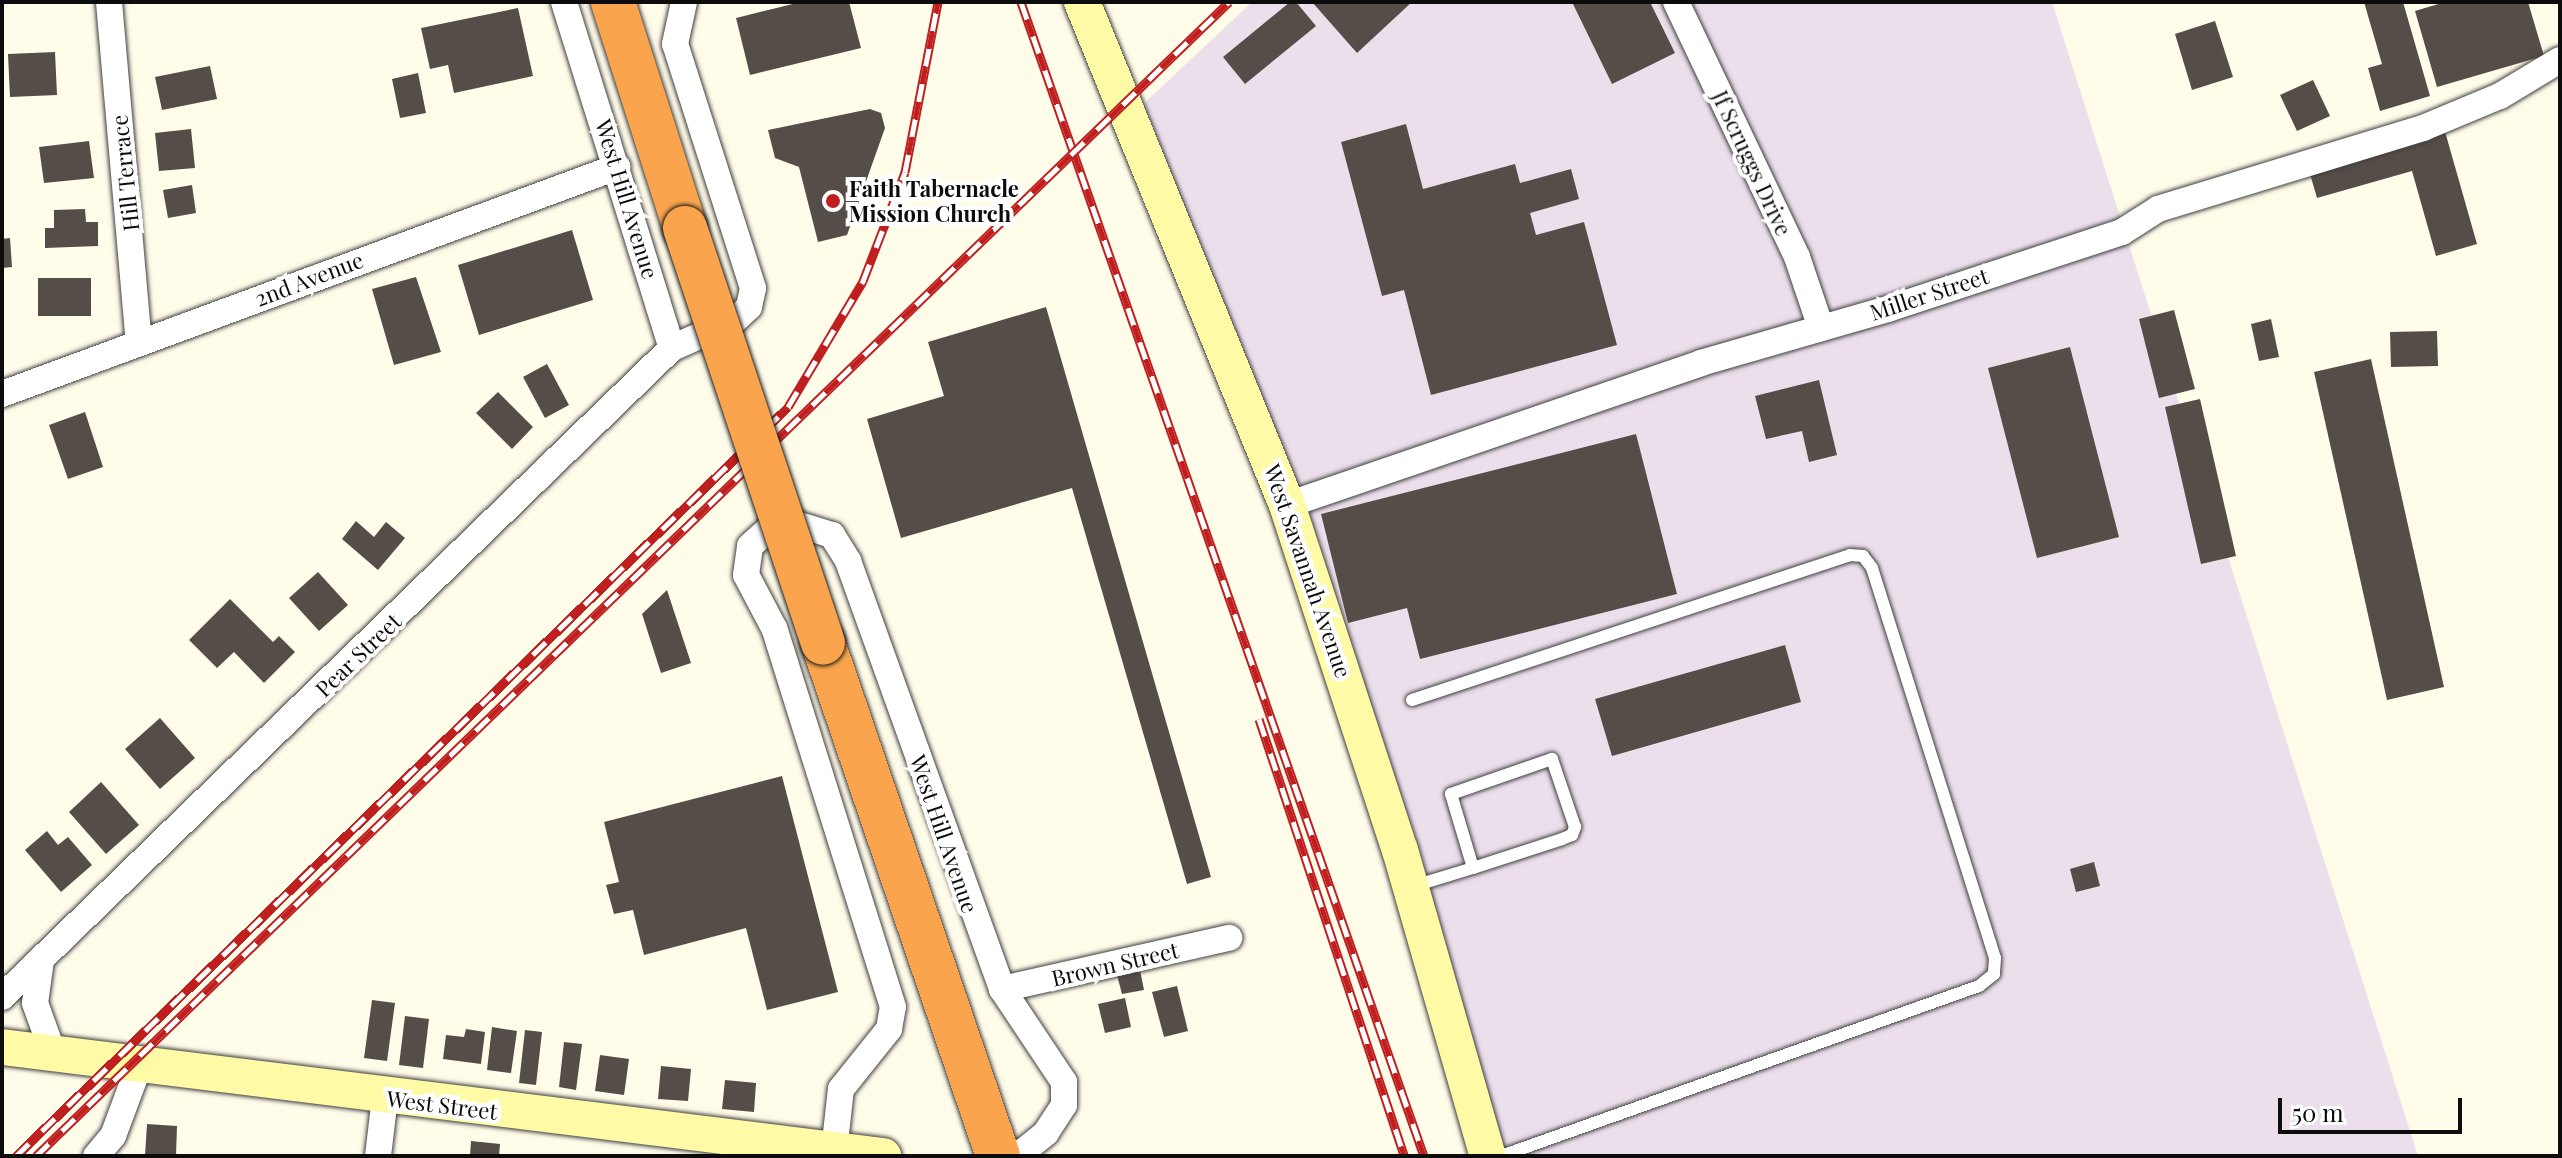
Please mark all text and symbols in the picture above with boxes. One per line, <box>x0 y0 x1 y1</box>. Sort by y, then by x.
street label: Jf Scruggs Drive <box>1707 86 1797 240</box>
street label: Hill Terrace <box>106 113 144 233</box>
street label: West Hill Avenue <box>590 116 664 282</box>
place label: Faith Tabernacle Mission Church <box>849 175 1019 226</box>
marker: Faith Tabernacle Mission Church <box>824 192 842 210</box>
street label: 2nd Avenue <box>251 246 367 312</box>
street label: Miller Street <box>1866 262 1992 326</box>
street label: West Savannah Avenue <box>1259 460 1357 682</box>
street label: Pear Street <box>310 608 406 702</box>
street label: West Hill Avenue <box>904 751 984 917</box>
street label: Brown Street <box>1049 937 1181 991</box>
scale bar <box>2282 1082 2466 1132</box>
street label: West Street <box>385 1085 499 1125</box>
text: 50 m <box>2292 1096 2344 1128</box>

